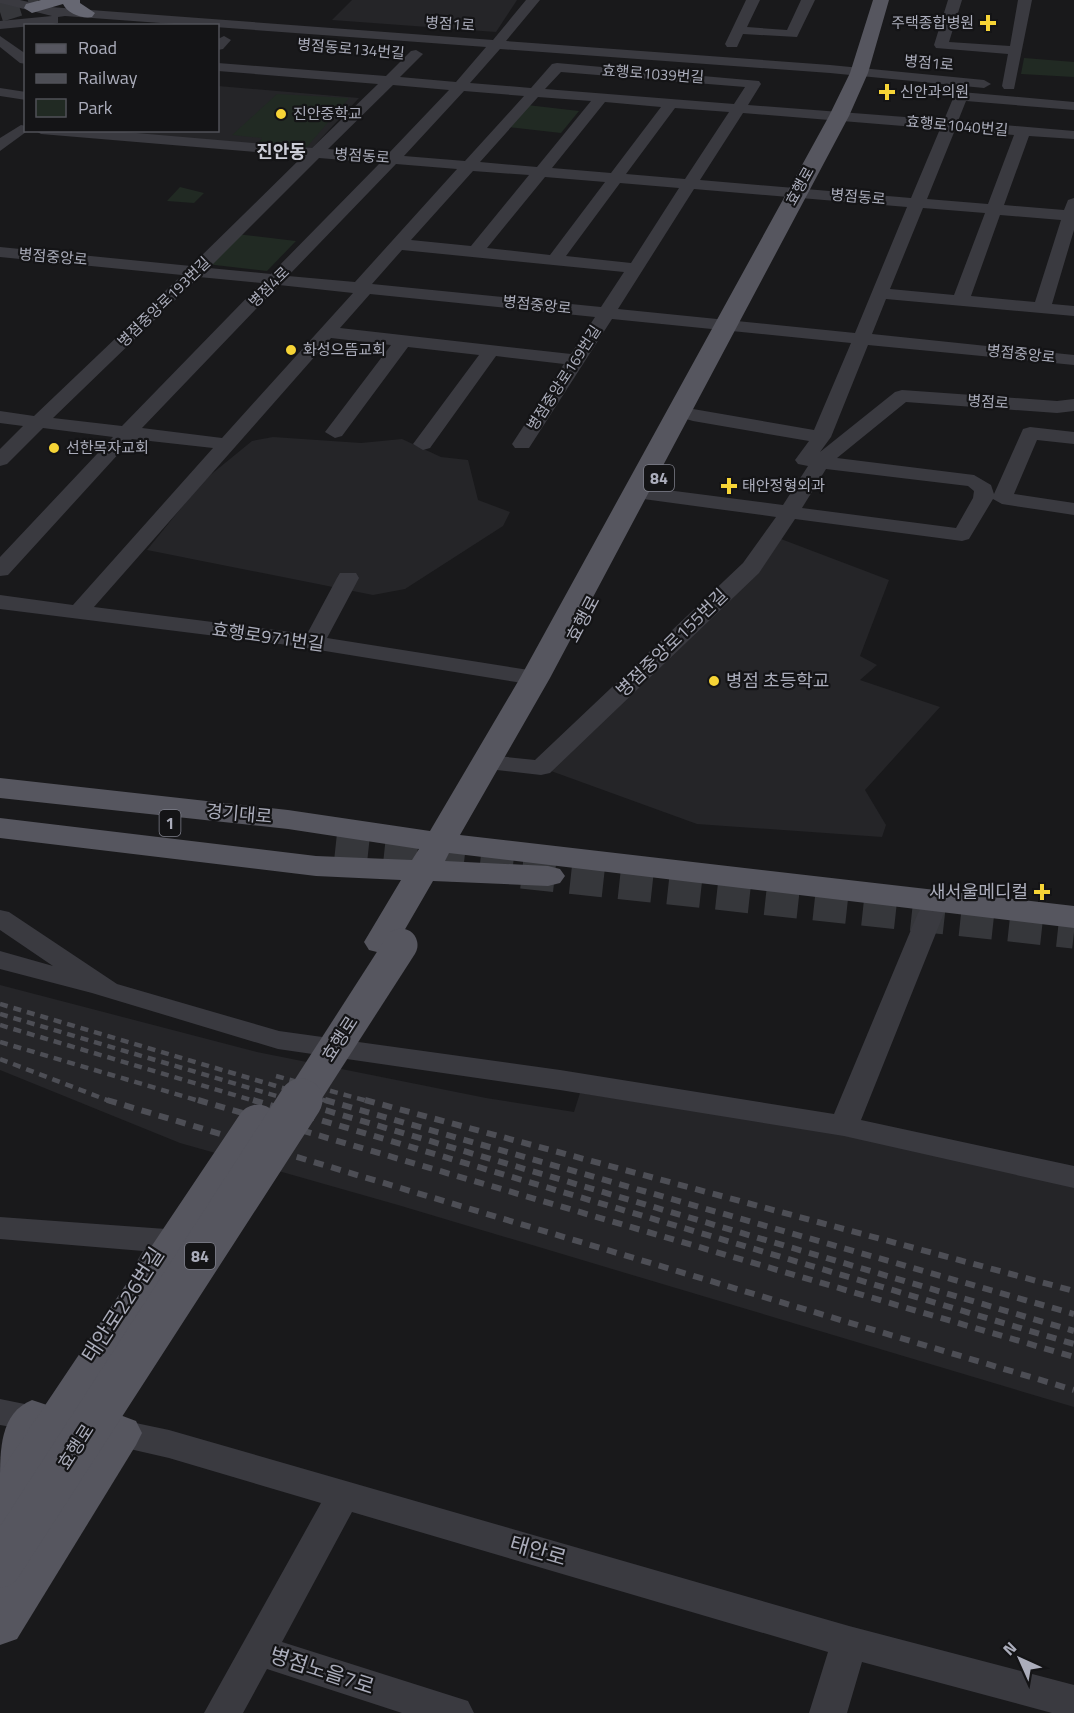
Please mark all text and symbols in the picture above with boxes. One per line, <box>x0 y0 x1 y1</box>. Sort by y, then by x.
street label: 병점1로 <box>424 10 476 37</box>
place label: 주택종합병원 <box>891 11 974 34</box>
marker: 주택종합병원 <box>979 14 997 32</box>
legend <box>24 24 219 132</box>
street label: 병점동로134번길 <box>296 32 406 65</box>
text: Road <box>78 34 117 61</box>
street label: 병점1로 <box>903 49 955 76</box>
street label: 효행로1039번길 <box>601 58 705 89</box>
text: Railway <box>78 64 138 91</box>
place label: 신안과의원 <box>900 80 969 103</box>
marker: 신안과의원 <box>878 83 896 101</box>
text: Park <box>78 94 113 121</box>
place label: 진안중학교 <box>293 102 362 125</box>
marker: 진안중학교 <box>274 107 288 121</box>
street label: 효행로1040번길 <box>905 110 1009 141</box>
district label: 진안동 <box>256 138 306 165</box>
street label: 병점동로 <box>334 142 390 169</box>
street label: 효행로 <box>779 162 820 209</box>
street label: 병점동로 <box>830 183 887 210</box>
street label: 병점중앙로 <box>18 242 88 271</box>
street label: 병점중앙로193번길 <box>112 251 215 352</box>
street label: 병점4로 <box>243 261 294 312</box>
street label: 병점중앙로 <box>502 289 573 320</box>
street label: 병점중앙로169번길 <box>521 320 606 435</box>
place label: 화성으뜸교회 <box>303 338 386 361</box>
street label: 병점중앙로 <box>986 338 1057 369</box>
marker: 화성으뜸교회 <box>284 343 298 357</box>
street label: 병점로 <box>967 389 1009 414</box>
place label: 선한목자교회 <box>66 436 149 459</box>
marker: 선한목자교회 <box>47 441 61 455</box>
road number: 84 <box>644 465 674 491</box>
place label: 태안정형외과 <box>742 474 825 497</box>
marker: 태안정형외과 <box>720 477 738 495</box>
street label: 병점중앙로155번길 <box>610 582 734 703</box>
street label: 효행로 <box>559 590 606 647</box>
street label: 효행로971번길 <box>210 615 326 658</box>
place label: 병점 초등학교 <box>726 667 829 694</box>
marker: 병점 초등학교 <box>707 674 721 688</box>
street label: 경기대로 <box>205 797 273 830</box>
road number: 1 <box>160 810 180 836</box>
place label: 새서울메디컬 <box>929 878 1028 905</box>
marker: 새서울메디컬 <box>1033 883 1051 901</box>
street label: 효행로 <box>315 1011 364 1067</box>
street label: 태안로226번길 <box>73 1240 171 1368</box>
road number: 84 <box>185 1243 215 1269</box>
street label: 효행로 <box>51 1419 100 1475</box>
street label: 태안로 <box>506 1527 571 1573</box>
north arrow <box>990 1629 1050 1689</box>
text: N <box>997 1636 1022 1661</box>
street label: 병점노을7로 <box>266 1638 379 1702</box>

